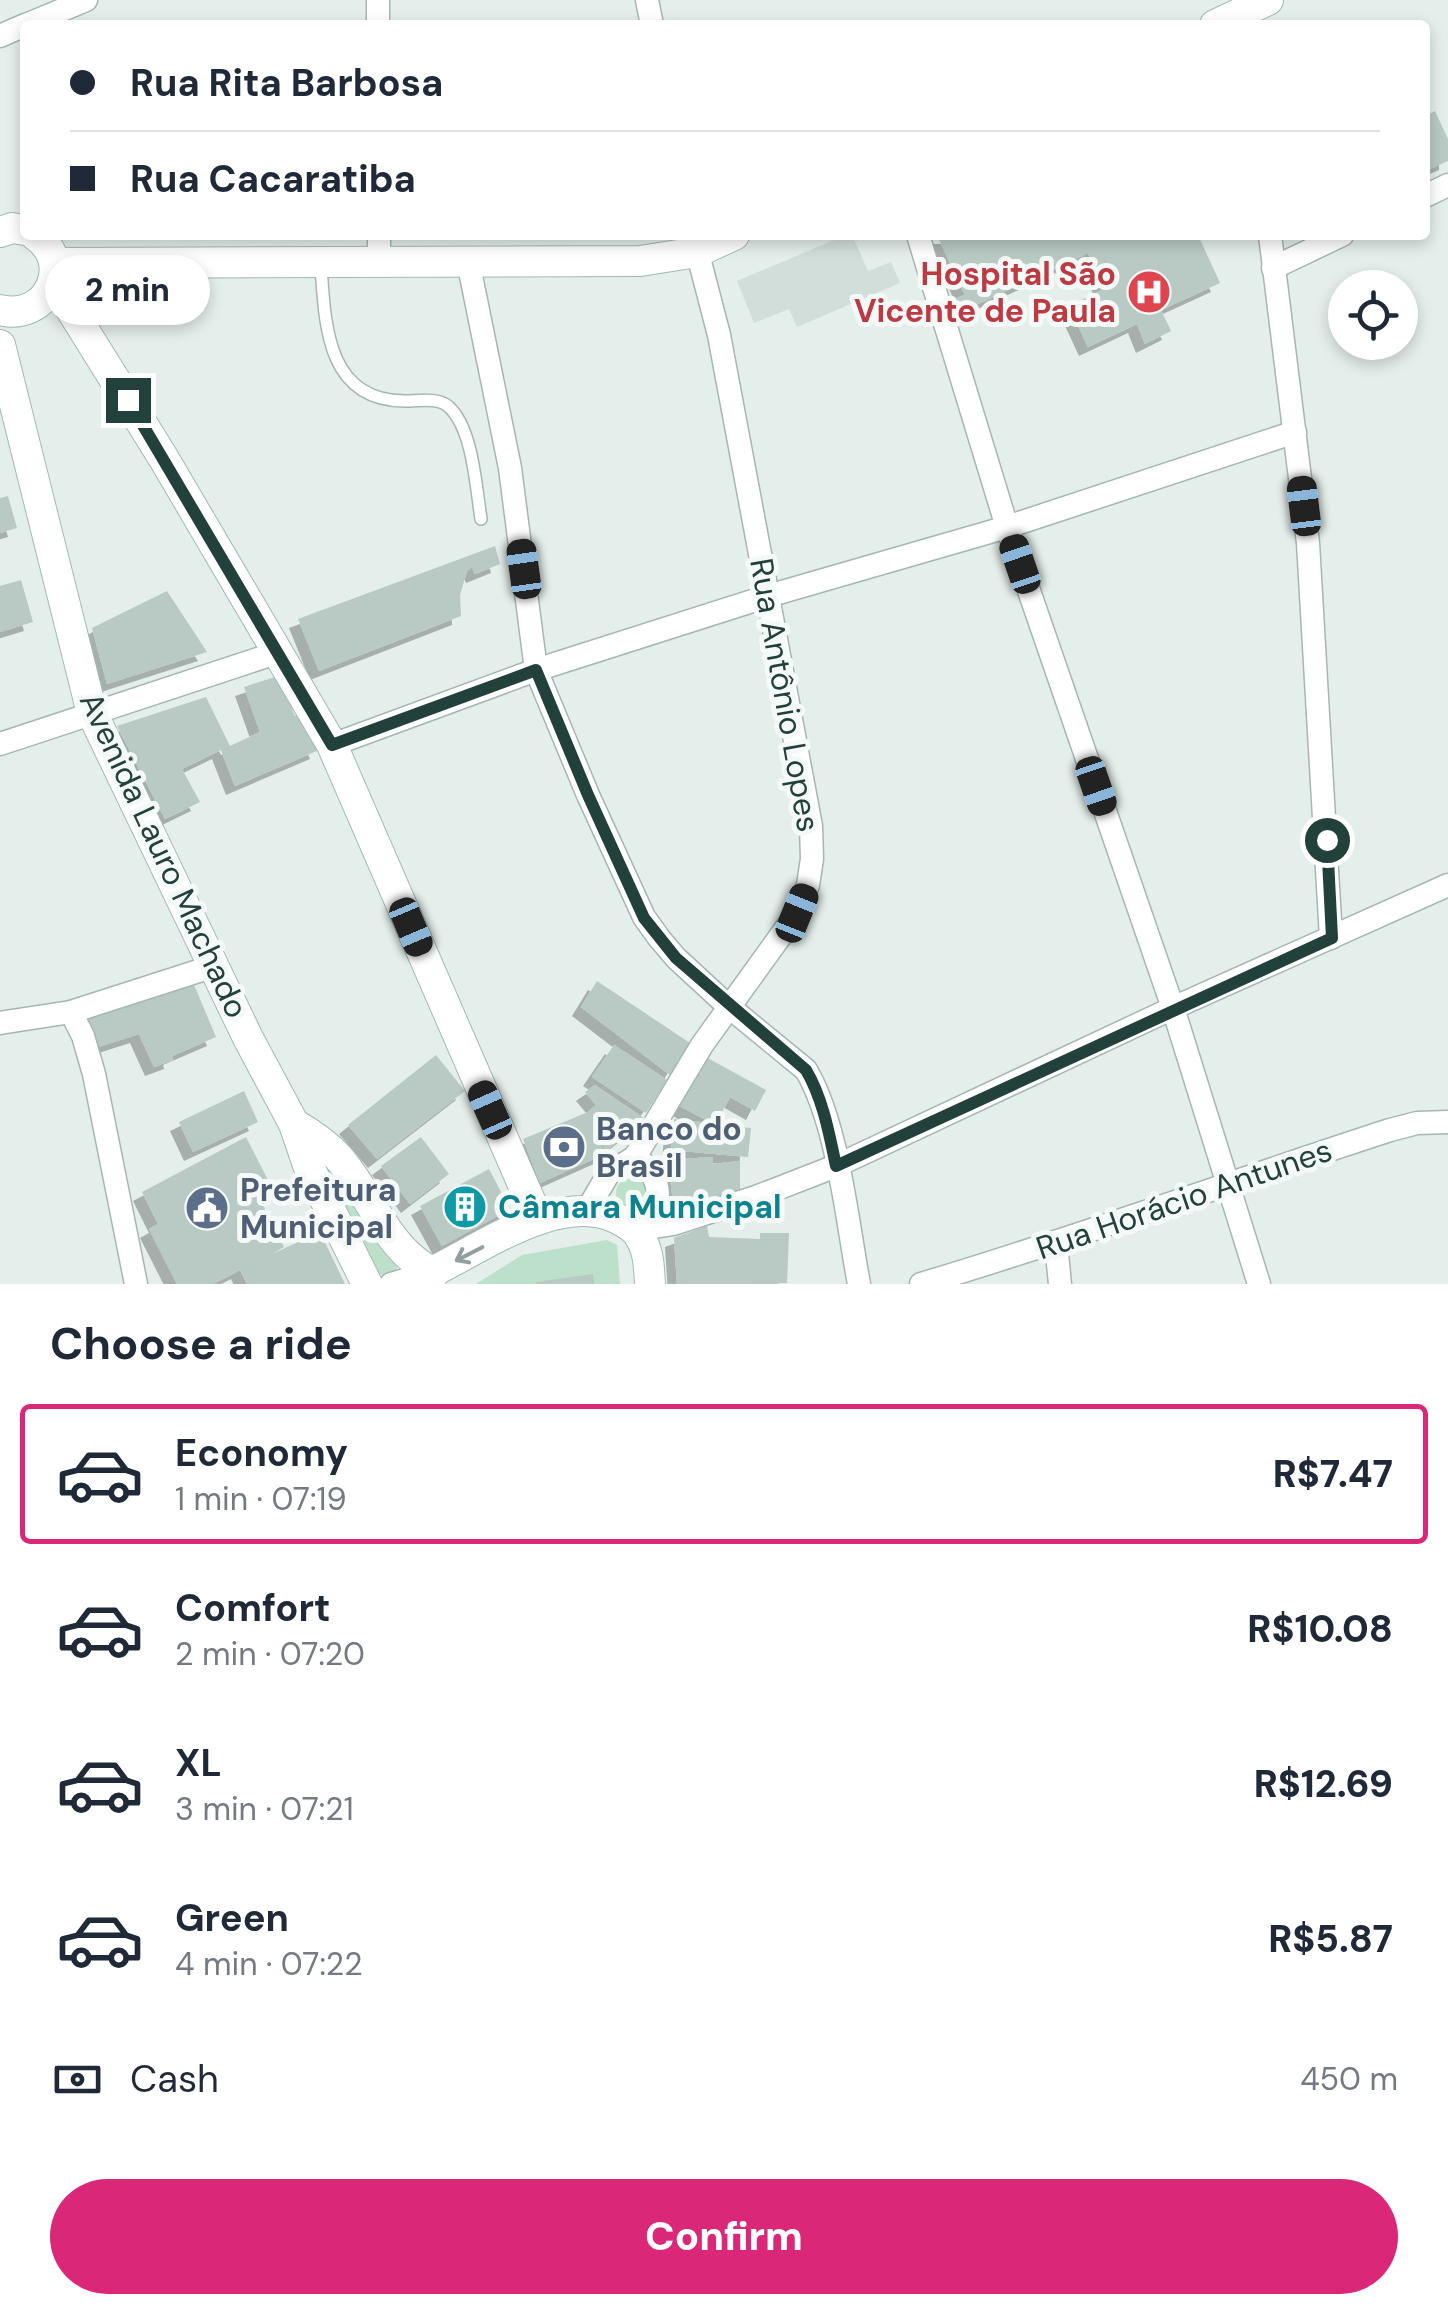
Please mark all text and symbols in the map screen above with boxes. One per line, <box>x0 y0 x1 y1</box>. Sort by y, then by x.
text: Rua Rita Barbosa <box>130 58 443 108</box>
text: Rua Cacaratiba <box>130 154 416 204</box>
place label: Hospital São Vicente de Paula <box>854 253 1116 332</box>
callout: 2 min <box>46 255 210 325</box>
text: 2 min <box>85 269 170 311</box>
hospital icon: Hospital São Vicente de Paula <box>1126 269 1172 315</box>
map controls <box>1328 270 1418 360</box>
button: locate <box>1328 270 1418 360</box>
route end <box>106 378 151 423</box>
car <box>1285 474 1323 538</box>
car <box>996 531 1044 597</box>
car <box>505 537 543 601</box>
street label: Rua Antônio Lopes <box>740 555 830 835</box>
street label: Avenida Lauro Machado <box>70 685 258 1025</box>
car <box>1072 753 1120 819</box>
route start <box>1305 818 1350 863</box>
car <box>772 880 822 946</box>
car <box>385 894 437 960</box>
car <box>464 1076 516 1144</box>
place label: Banco do Brasil <box>596 1108 742 1187</box>
bank icon: Banco do Brasil <box>541 1124 587 1170</box>
street label: Rua Horácio Antunes <box>1031 1129 1337 1269</box>
place label: Prefeitura Municipal <box>240 1169 396 1248</box>
building icon: Câmara Municipal <box>442 1184 488 1230</box>
public building icon: Prefeitura Municipal <box>184 1185 230 1231</box>
place label: Câmara Municipal <box>498 1186 782 1228</box>
one-way arrow <box>455 1245 485 1264</box>
text: Choose a ride <box>50 1314 352 1373</box>
text: Economy <box>175 1428 348 1478</box>
icon: car <box>55 1429 145 1519</box>
text: R$7.47 <box>1273 1449 1393 1499</box>
text: 1 min · 07:19 <box>175 1478 347 1520</box>
text: Comfort <box>175 1583 331 1633</box>
icon: car <box>55 1584 145 1674</box>
text: R$10.08 <box>1247 1604 1393 1654</box>
text: 2 min · 07:20 <box>175 1633 365 1675</box>
text: XL <box>175 1738 222 1788</box>
icon: car <box>55 1739 145 1829</box>
text: R$12.69 <box>1254 1759 1393 1809</box>
text: 3 min · 07:21 <box>175 1788 354 1830</box>
text: Green <box>175 1893 289 1943</box>
icon: car <box>55 1894 145 1984</box>
text: R$5.87 <box>1268 1914 1393 1964</box>
text: 4 min · 07:22 <box>175 1943 363 1985</box>
icon: cash <box>50 2052 105 2107</box>
text: Cash <box>130 2054 219 2104</box>
text: 450 m <box>1300 2058 1398 2100</box>
button: Confirm <box>50 2179 1398 2294</box>

